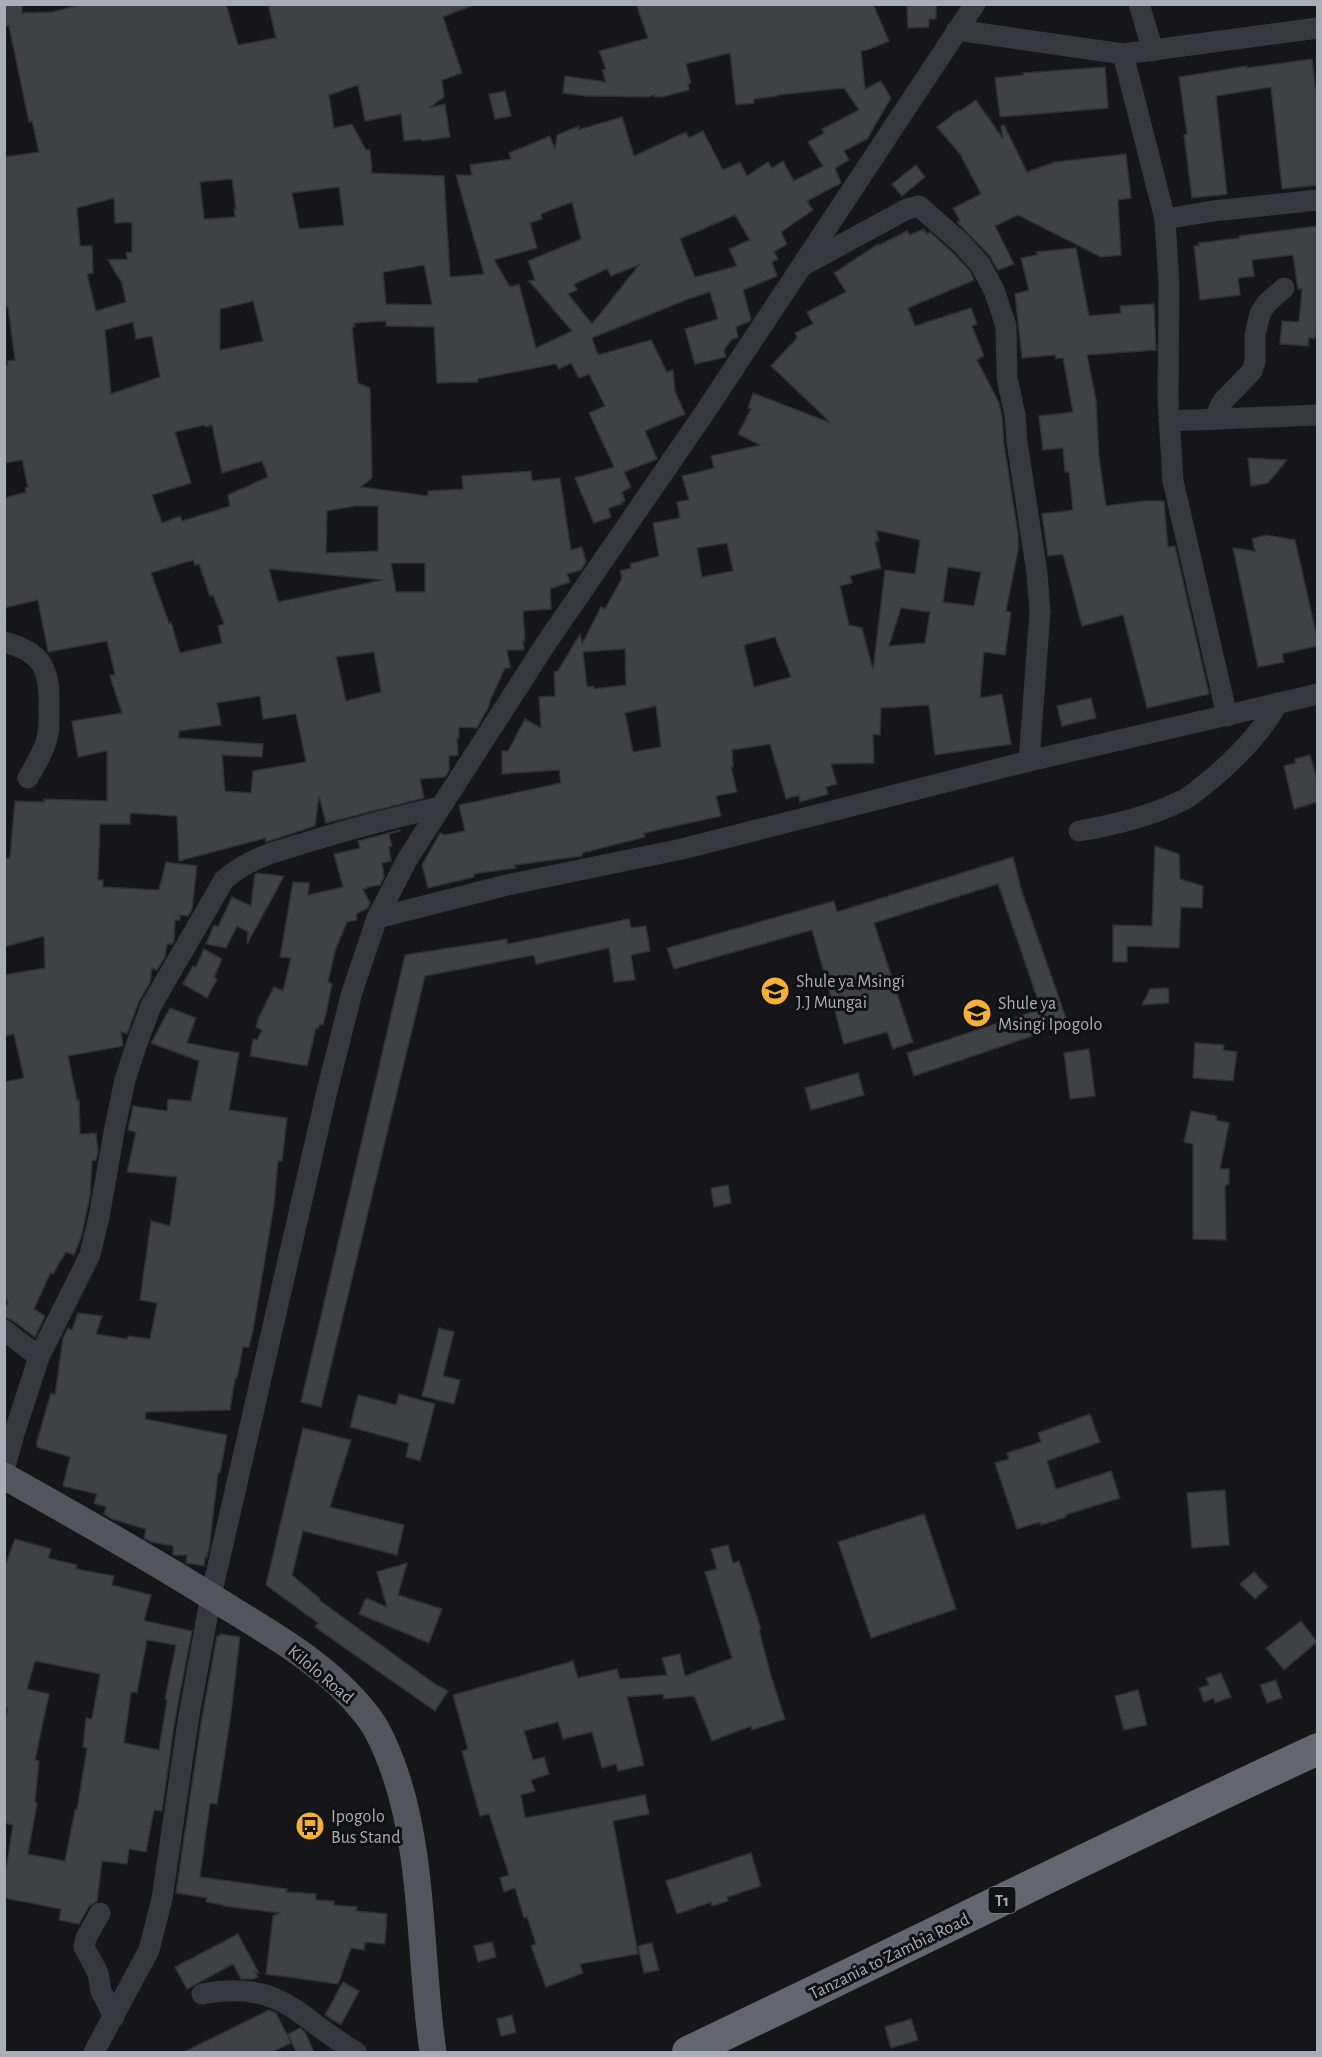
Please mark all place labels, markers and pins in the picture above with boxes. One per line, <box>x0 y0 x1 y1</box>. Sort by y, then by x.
place label: Shule ya Msingi J.J Mungai <box>796 973 905 1012</box>
school or university icon: Shule ya Msingi J.J Mungai <box>759 975 791 1007</box>
place label: Shule ya Msingi Ipogolo <box>998 995 1102 1034</box>
school or university icon: Shule ya Msingi Ipogolo <box>961 997 993 1029</box>
place label: Ipogolo Bus Stand <box>331 1808 400 1847</box>
bus stop icon: Ipogolo Bus Stand <box>294 1810 326 1842</box>

